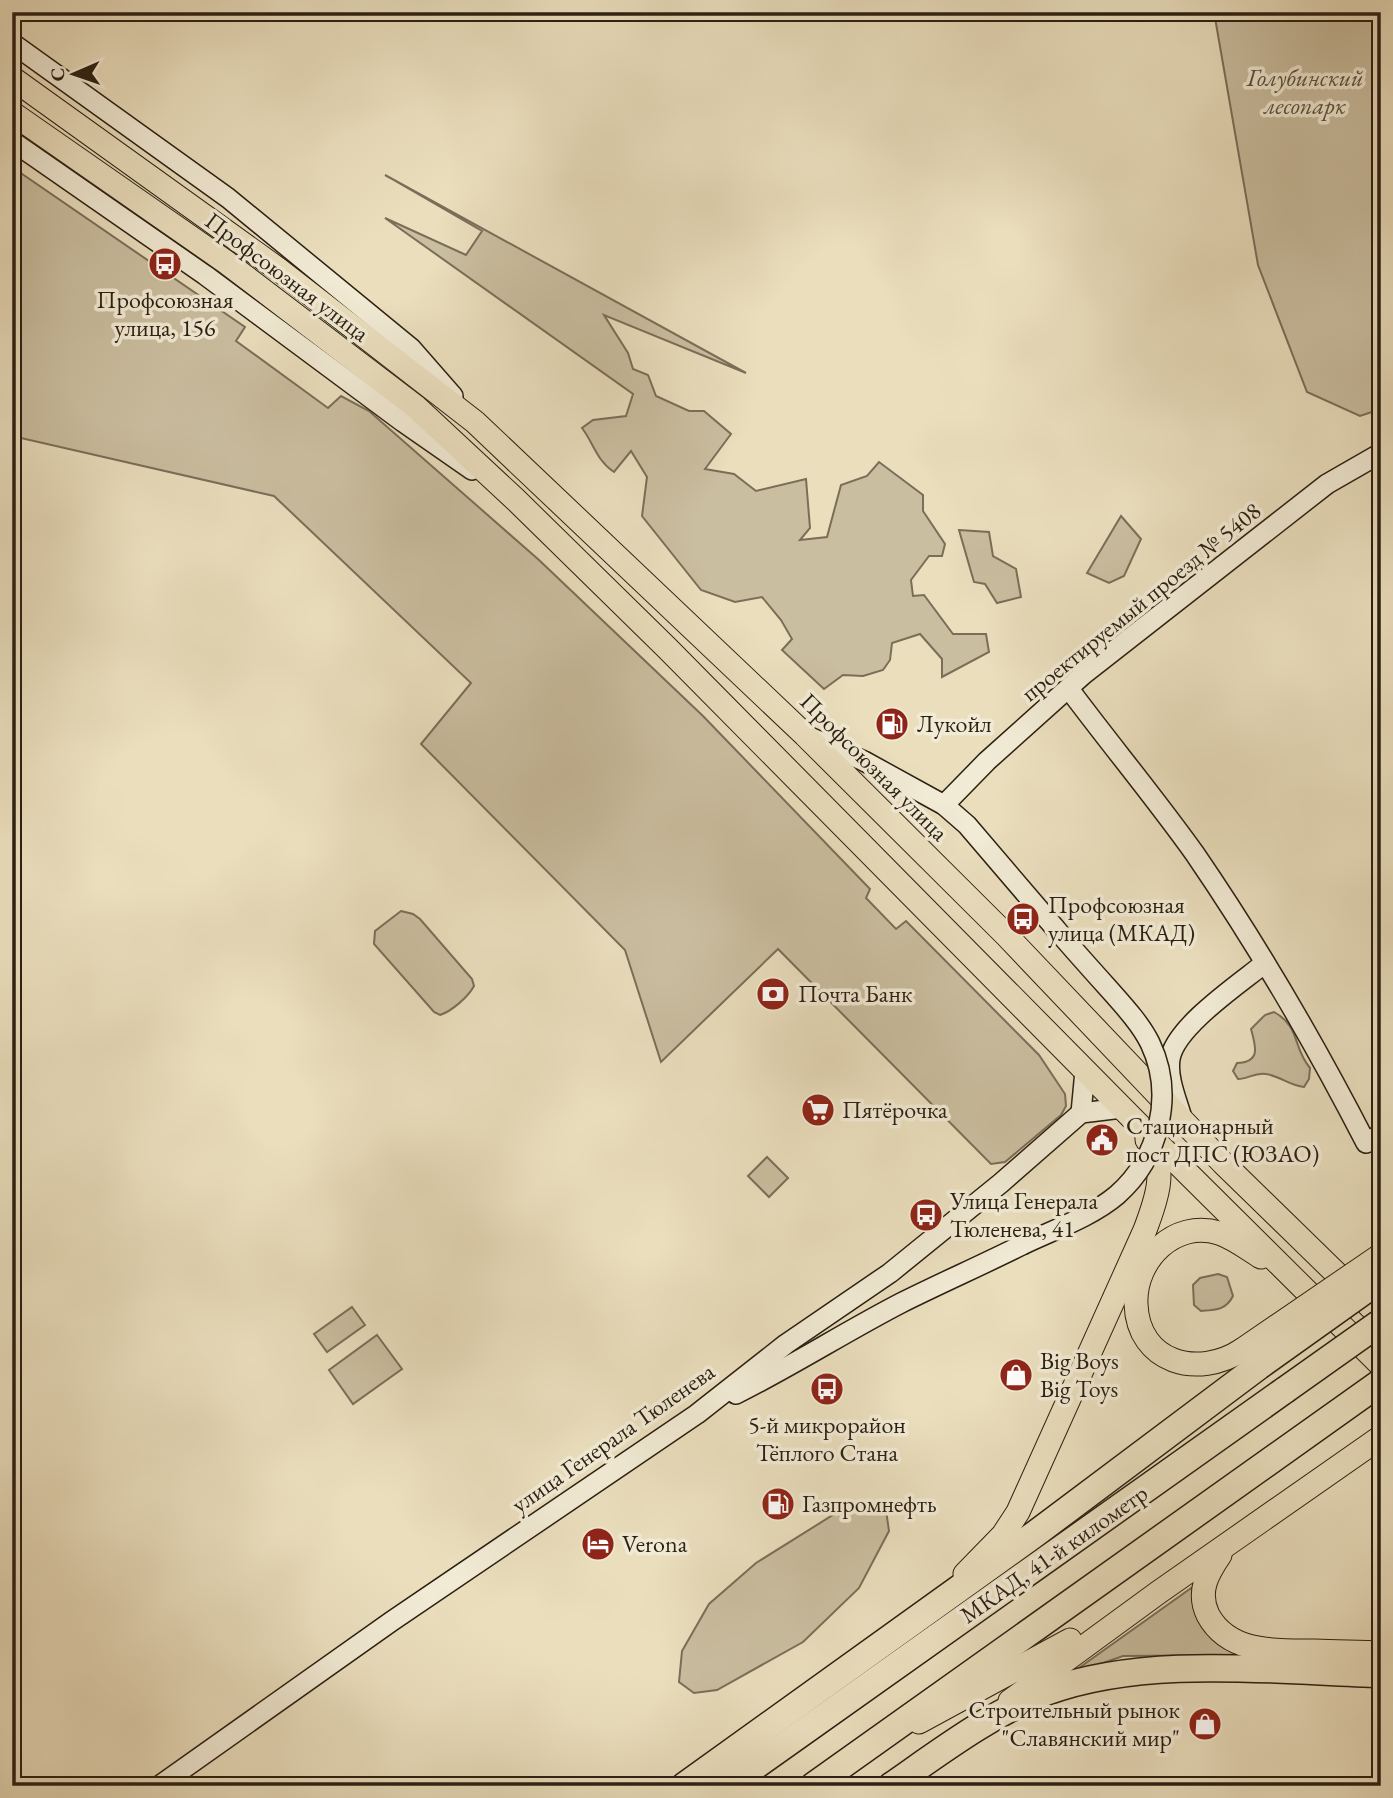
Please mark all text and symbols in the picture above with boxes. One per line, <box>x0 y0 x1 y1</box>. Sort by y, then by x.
north arrow <box>38 38 108 108</box>
park label: Голубинский лесопарк <box>1246 62 1363 121</box>
text: С <box>45 67 70 82</box>
street label: Профсоюзная улица <box>199 205 376 349</box>
bus stop icon: Профсоюзная улица, 156 <box>146 245 184 283</box>
place label: Профсоюзная улица, 156 <box>97 284 234 343</box>
street label: проектируемый проезд № 5408 <box>1014 495 1267 708</box>
street label: Профсоюзная улица <box>794 686 956 848</box>
fuel station icon: Лукойл <box>873 705 911 743</box>
place label: Лукойл <box>917 708 992 739</box>
place label: Профсоюзная улица (МКАД) <box>1048 889 1195 948</box>
bus stop icon: Профсоюзная улица (МКАД) <box>1004 900 1042 938</box>
bank icon: Почта Банк <box>754 975 792 1013</box>
place label: Почта Банк <box>798 978 913 1009</box>
supermarket icon: Пятёрочка <box>799 1091 837 1129</box>
place label: Пятёрочка <box>842 1094 948 1125</box>
place label: Стационарный пост ДПС (ЮЗАО) <box>1126 1110 1319 1169</box>
public building icon: Стационарный пост ДПС (ЮЗАО) <box>1083 1121 1121 1159</box>
place label: Улица Генерала Тюленева, 41 <box>949 1185 1098 1244</box>
bus stop icon: Улица Генерала Тюленева, 41 <box>907 1196 945 1234</box>
place label: Big Boys Big Toys <box>1040 1345 1119 1404</box>
street label: улица Генерала Тюленева <box>505 1355 721 1519</box>
shop icon: Big Boys Big Toys <box>997 1356 1035 1394</box>
bus stop icon: 5-й микрорайон Тёплого Стана <box>808 1370 846 1408</box>
place label: 5-й микрорайон Тёплого Стана <box>748 1409 906 1468</box>
street label: МКАД, 41-й километр <box>954 1477 1154 1630</box>
fuel station icon: Газпромнефть <box>759 1485 797 1523</box>
place label: Газпромнефть <box>802 1488 937 1519</box>
hotel icon: Verona <box>579 1525 617 1563</box>
place label: Verona <box>622 1528 688 1559</box>
place label: Строительный рынок "Славянский мир" <box>968 1694 1181 1753</box>
shop icon: Строительный рынок "Славянский мир" <box>1186 1705 1224 1743</box>

